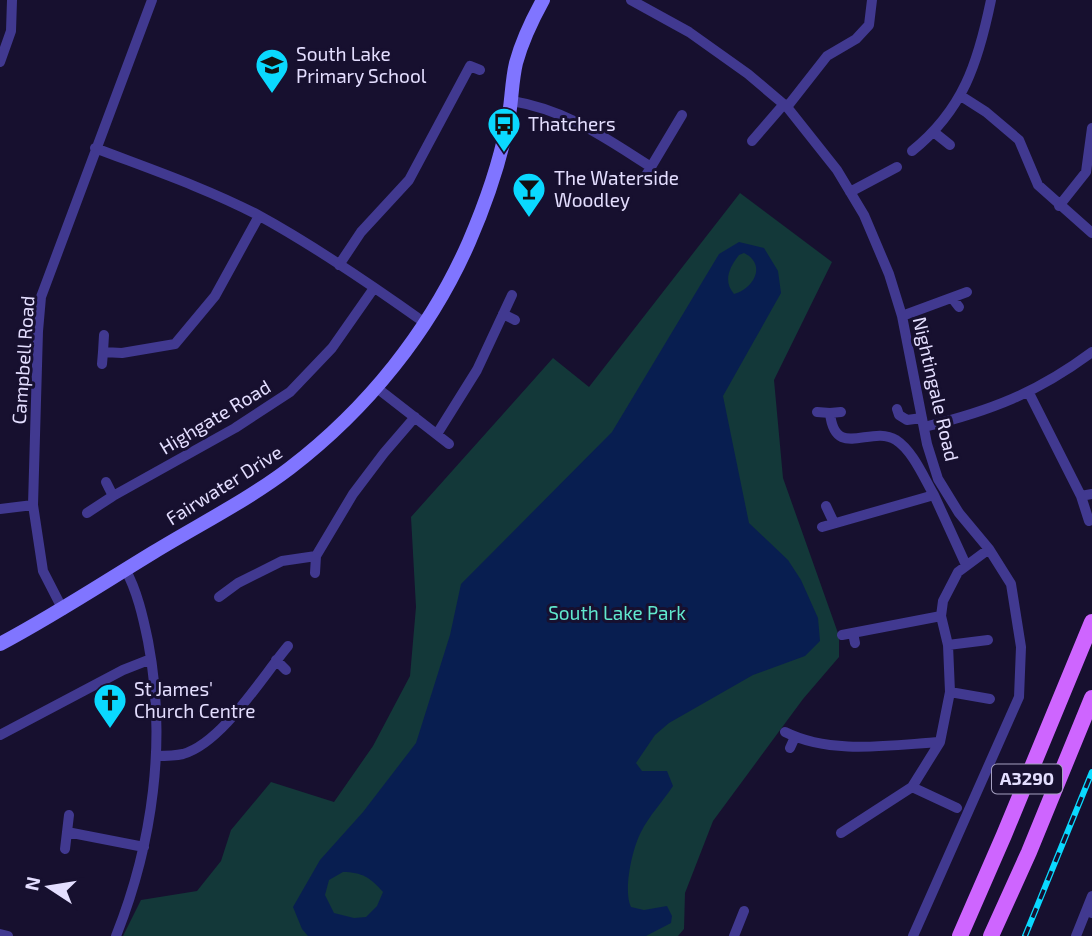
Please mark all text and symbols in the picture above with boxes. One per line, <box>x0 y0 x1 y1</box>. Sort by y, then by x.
place label: South Lake Primary School <box>296 42 427 87</box>
school or university icon: South Lake Primary School <box>253 46 291 95</box>
bus stop icon: Thatchers <box>485 105 523 154</box>
place label: Thatchers <box>528 112 616 135</box>
place label: The Waterside Woodley <box>554 166 679 211</box>
bar icon: The Waterside Woodley <box>510 170 548 219</box>
street label: Campbell Road <box>7 295 38 425</box>
street label: Nightingale Road <box>909 314 964 463</box>
street label: Highgate Road <box>155 374 274 459</box>
street label: Fairwater Drive <box>161 440 286 529</box>
park label: South Lake Park <box>548 601 686 624</box>
place label: St James' Church Centre <box>134 677 256 722</box>
church icon: St James' Church Centre <box>91 681 129 730</box>
road number: A3290 <box>992 764 1062 794</box>
north arrow <box>14 852 84 922</box>
text: N <box>19 874 45 892</box>

